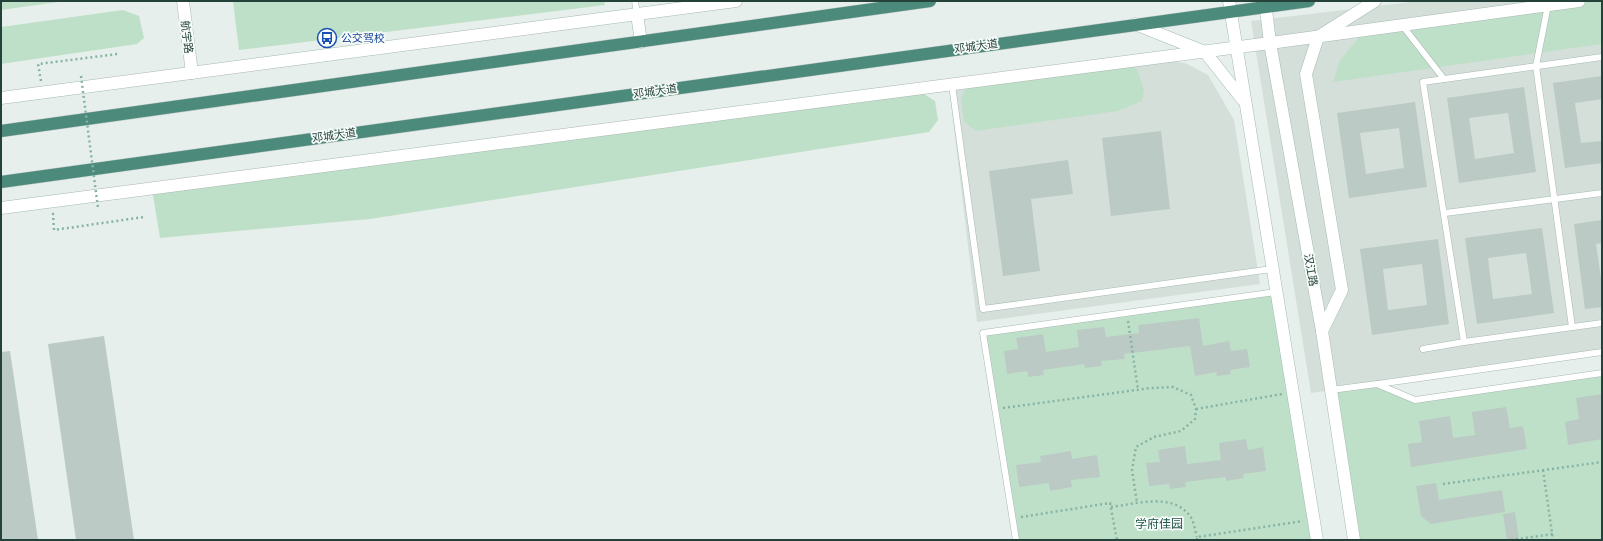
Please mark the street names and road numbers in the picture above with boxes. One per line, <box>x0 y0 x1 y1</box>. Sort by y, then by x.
street label: 航宇路 <box>179 20 195 54</box>
street label: 邓城大道 <box>953 37 999 55</box>
street label: 邓城大道 <box>632 82 678 100</box>
street label: 邓城大道 <box>311 126 357 144</box>
street label: 汉江路 <box>1302 253 1320 287</box>

